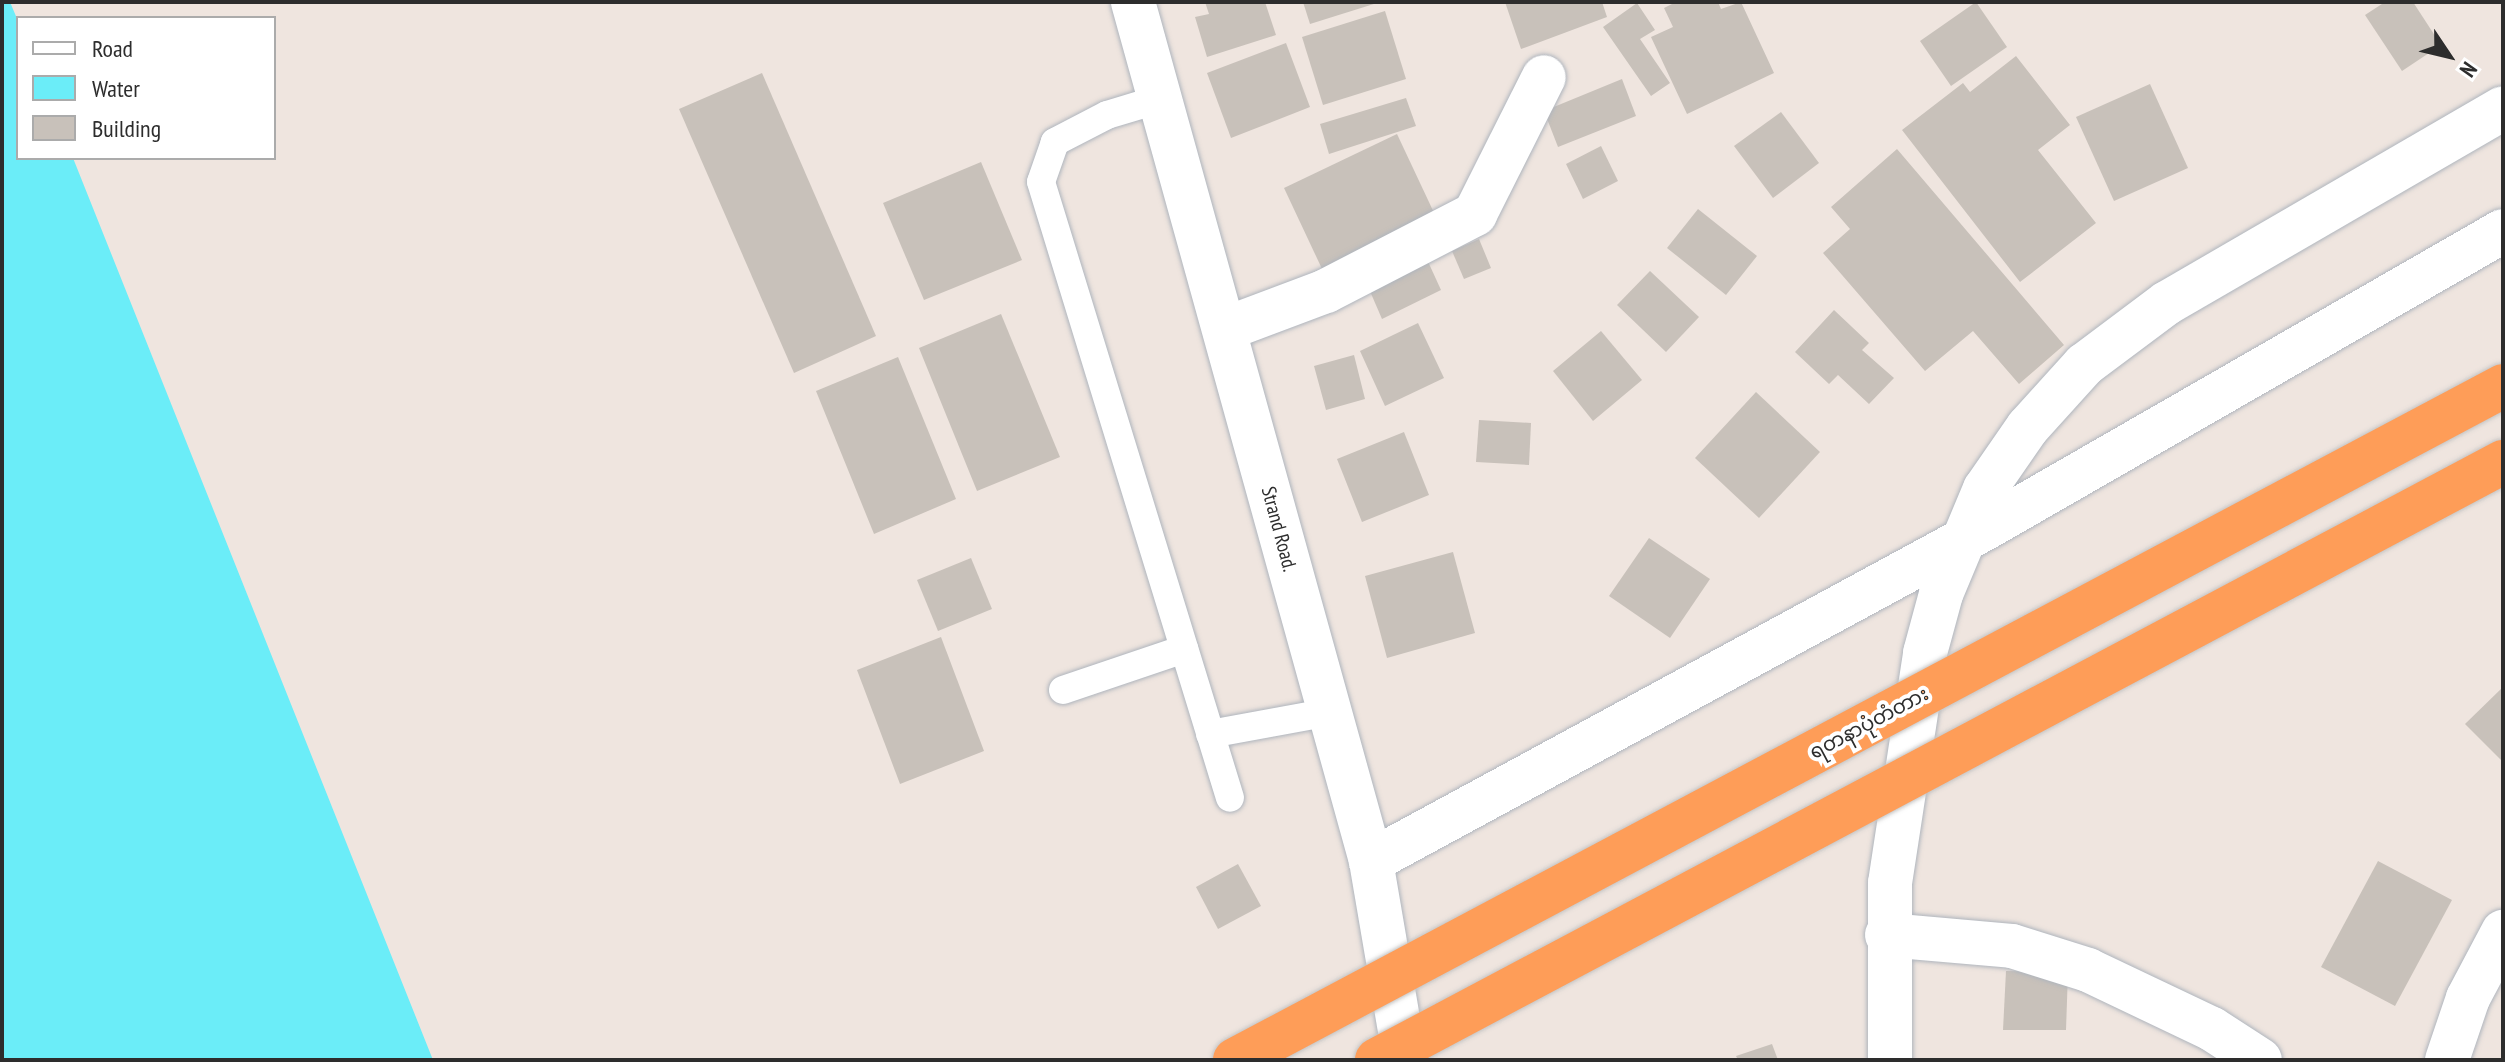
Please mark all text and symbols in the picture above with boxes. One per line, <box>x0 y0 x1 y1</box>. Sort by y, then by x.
legend <box>16 16 276 160</box>
north arrow <box>2409 16 2489 96</box>
text: Road <box>92 33 133 64</box>
text: N <box>2454 57 2484 83</box>
text: Water <box>92 73 140 104</box>
text: Building <box>92 113 161 144</box>
street label: Strand Road. <box>1256 484 1302 574</box>
street label: ရတနာပုံတံတား <box>1805 682 1933 764</box>

